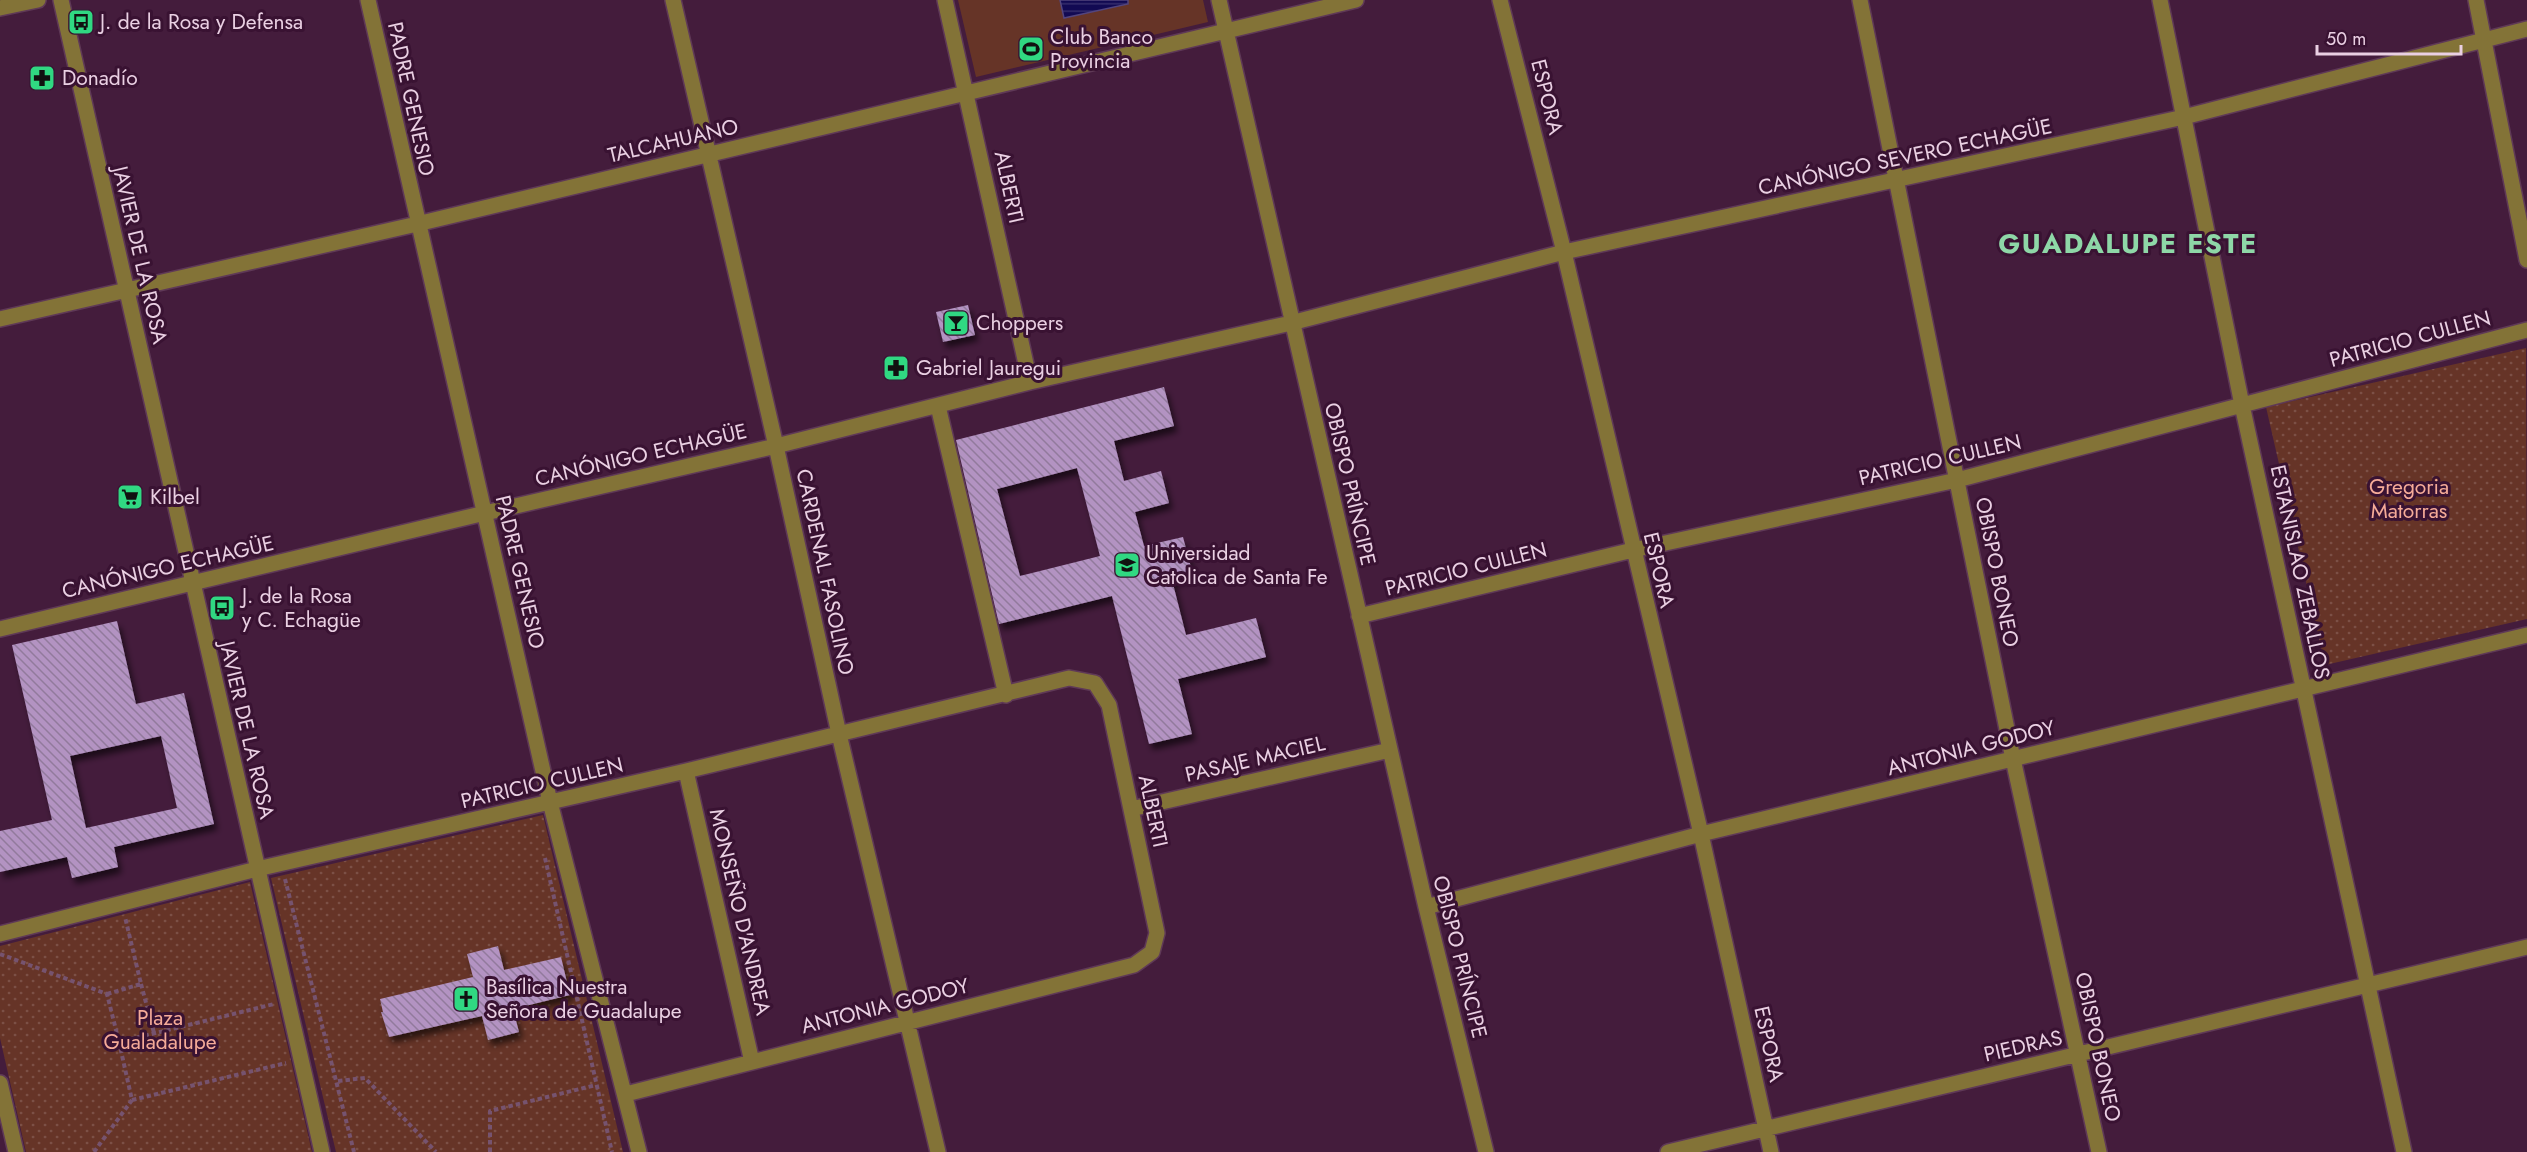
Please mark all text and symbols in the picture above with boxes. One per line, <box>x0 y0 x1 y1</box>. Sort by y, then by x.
bus stop icon: J. de la Rosa y Defensa <box>66 7 96 37</box>
place label: J. de la Rosa y Defensa <box>97 7 303 37</box>
scale bar <box>2317 18 2461 56</box>
street label: PADRE GENESIO <box>380 19 442 179</box>
place label: Club Banco Provincia <box>1050 22 1153 76</box>
text: 50 m <box>2326 26 2366 52</box>
sports icon: Club Banco Provincia <box>1016 34 1046 64</box>
street label: ESPORA <box>1523 56 1571 138</box>
pharmacy icon: Donadío <box>27 63 57 93</box>
place label: Donadío <box>62 63 138 93</box>
street label: TALCAHUANO <box>605 111 741 171</box>
street label: CANÓNIGO SEVERO ECHAGÜE <box>1755 111 2055 203</box>
street label: ALBERTI <box>987 148 1031 226</box>
street label: JAVIER DE LA ROSA <box>104 160 175 347</box>
district label: GUADALUPE ESTE <box>1998 224 2258 263</box>
street label: PATRICIO CULLEN <box>2326 303 2494 375</box>
bar icon: Choppers <box>941 308 971 338</box>
place label: Choppers <box>976 308 1063 338</box>
pharmacy icon: Gabriel Jauregui <box>881 353 911 383</box>
place label: Gabriel Jauregui <box>916 353 1061 383</box>
street label: OBISPO PRÍNCIPE <box>1317 399 1383 569</box>
street label: CANÓNIGO ECHAGÜE <box>532 416 750 494</box>
street label: PATRICIO CULLEN <box>1856 427 2024 493</box>
street label: ESTANISLAO ZEBALLOS <box>2263 462 2337 682</box>
street label: CARDENAL FASOLINO <box>789 466 861 678</box>
park label: Gregoria Matorras <box>2369 472 2449 526</box>
supermarket icon: Kilbel <box>115 482 145 512</box>
place label: Kilbel <box>150 482 200 512</box>
street label: PADRE GENESIO <box>488 492 552 652</box>
street label: OBISPO BONEO <box>1968 494 2026 650</box>
street label: CANÓNIGO ECHAGÜE <box>59 528 277 606</box>
street label: ESPORA <box>1636 529 1682 611</box>
street label: PATRICIO CULLEN <box>1382 534 1550 604</box>
place label: Universidad Catolica de Santa Fe <box>1146 538 1328 592</box>
school or university icon: Universidad Catolica de Santa Fe <box>1112 550 1142 580</box>
place label: J. de la Rosa y C. Echagüe <box>239 581 361 635</box>
bus stop icon: J. de la Rosa y C. Echagüe <box>207 593 237 623</box>
street label: JAVIER DE LA ROSA <box>211 635 282 822</box>
street label: ANTONIA GODOY <box>1884 713 2058 783</box>
street label: PASAJE MACIEL <box>1182 728 1329 790</box>
street label: PATRICIO CULLEN <box>458 750 626 816</box>
street label: ALBERTI <box>1131 772 1175 850</box>
street label: MONSEÑO D'ANDREA <box>702 806 778 1018</box>
street label: OBISPO PRÍNCIPE <box>1425 873 1495 1041</box>
street label: OBISPO BONEO <box>2068 969 2128 1125</box>
street label: ANTONIA GODOY <box>798 971 972 1041</box>
place label: Basílica Nuestra Señora de Guadalupe <box>486 972 682 1026</box>
church icon: Basílica Nuestra Señora de Guadalupe <box>451 984 481 1014</box>
park label: Plaza Gualadalupe <box>103 1003 217 1057</box>
street label: ESPORA <box>1746 1003 1792 1085</box>
street label: PIEDRAS <box>1981 1022 2065 1070</box>

